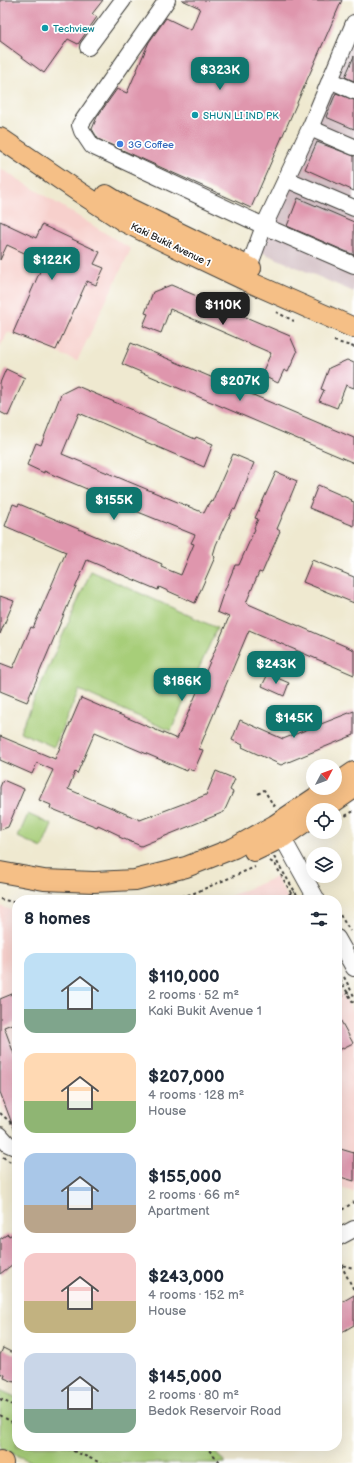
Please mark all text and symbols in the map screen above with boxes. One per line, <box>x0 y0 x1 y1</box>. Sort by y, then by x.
marker: Techview <box>40 23 50 33</box>
place label: Techview <box>53 23 95 35</box>
pin: $323K <box>192 57 248 91</box>
text: $323K <box>200 62 240 78</box>
marker: SHUN LI IND PK <box>190 110 200 120</box>
place label: SHUN LI IND PK <box>203 110 279 122</box>
marker: 3G Coffee <box>115 139 125 149</box>
place label: 3G Coffee <box>128 139 174 151</box>
street label: Kaki Bukit Avenue 1 <box>129 220 213 270</box>
pin: $122K <box>24 247 80 281</box>
text: $122K <box>33 252 71 268</box>
pin: $110K <box>195 292 251 326</box>
text: $110K <box>205 297 241 313</box>
pin: $207K <box>212 368 268 402</box>
text: $207K <box>220 373 260 389</box>
pin: $155K <box>86 487 142 521</box>
text: $155K <box>95 492 133 508</box>
pin: $243K <box>248 651 304 685</box>
text: $243K <box>256 656 296 672</box>
pin: $186K <box>154 668 210 702</box>
text: $186K <box>163 673 201 689</box>
pin: $145K <box>266 705 322 739</box>
text: $145K <box>275 710 313 726</box>
north arrow <box>306 759 342 795</box>
map controls <box>306 759 342 883</box>
button: locate <box>306 803 342 839</box>
button: layers <box>306 847 342 883</box>
icon: filters <box>308 908 330 930</box>
text: 8 homes <box>24 909 90 929</box>
text: $110,000 <box>148 967 220 987</box>
icon: home <box>56 969 104 1017</box>
text: 2 rooms · 52 m² <box>148 987 239 1003</box>
text: Kaki Bukit Avenue 1 <box>148 1003 262 1019</box>
text: $207,000 <box>148 1067 225 1087</box>
icon: home <box>56 1069 104 1117</box>
text: 4 rooms · 128 m² <box>148 1087 244 1103</box>
text: House <box>148 1103 186 1119</box>
text: $155,000 <box>148 1167 222 1187</box>
icon: home <box>56 1169 104 1217</box>
text: 2 rooms · 66 m² <box>148 1187 240 1203</box>
text: Apartment <box>148 1203 209 1219</box>
text: $243,000 <box>148 1267 224 1287</box>
icon: home <box>56 1269 104 1317</box>
text: 4 rooms · 152 m² <box>148 1287 244 1303</box>
text: House <box>148 1303 186 1319</box>
text: $145,000 <box>148 1367 222 1387</box>
icon: home <box>56 1369 104 1417</box>
text: 2 rooms · 80 m² <box>148 1387 239 1403</box>
text: Bedok Reservoir Road <box>148 1403 281 1419</box>

